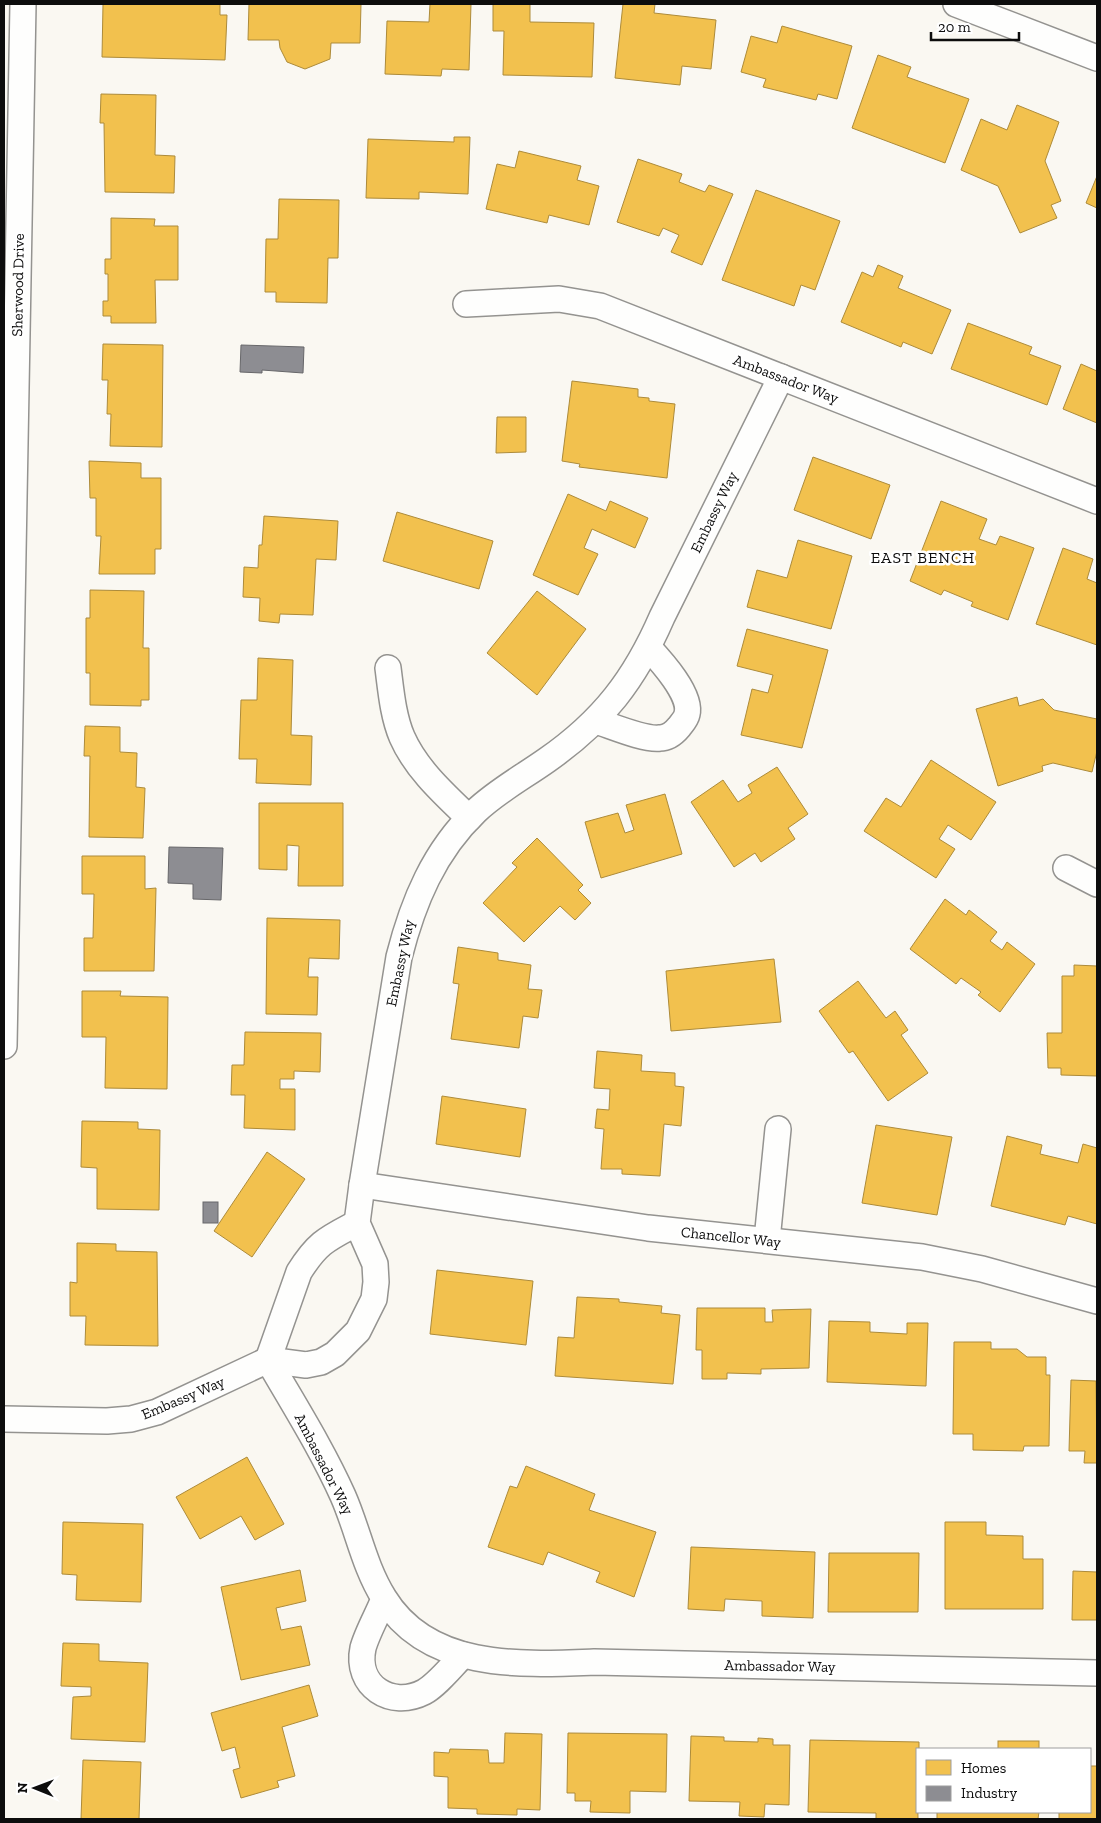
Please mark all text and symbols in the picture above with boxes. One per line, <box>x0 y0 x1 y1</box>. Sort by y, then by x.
scale bar <box>931 10 1018 42</box>
text: 20 m <box>938 18 971 36</box>
street label: Sherwood Drive <box>8 233 28 337</box>
street label: Ambassador Way <box>731 351 841 407</box>
street label: Embassy Way <box>687 468 742 556</box>
district label: EAST BENCH <box>871 548 975 567</box>
street label: Embassy Way <box>382 918 418 1008</box>
street label: Chancellor Way <box>680 1223 782 1251</box>
street label: Embassy Way <box>139 1372 227 1424</box>
street label: Ambassador Way <box>291 1410 357 1518</box>
street label: Ambassador Way <box>724 1656 836 1676</box>
legend <box>916 1748 1091 1813</box>
text: Homes <box>961 1759 1006 1777</box>
north arrow <box>10 1763 60 1813</box>
text: N <box>14 1782 31 1793</box>
text: Industry <box>961 1784 1018 1802</box>

